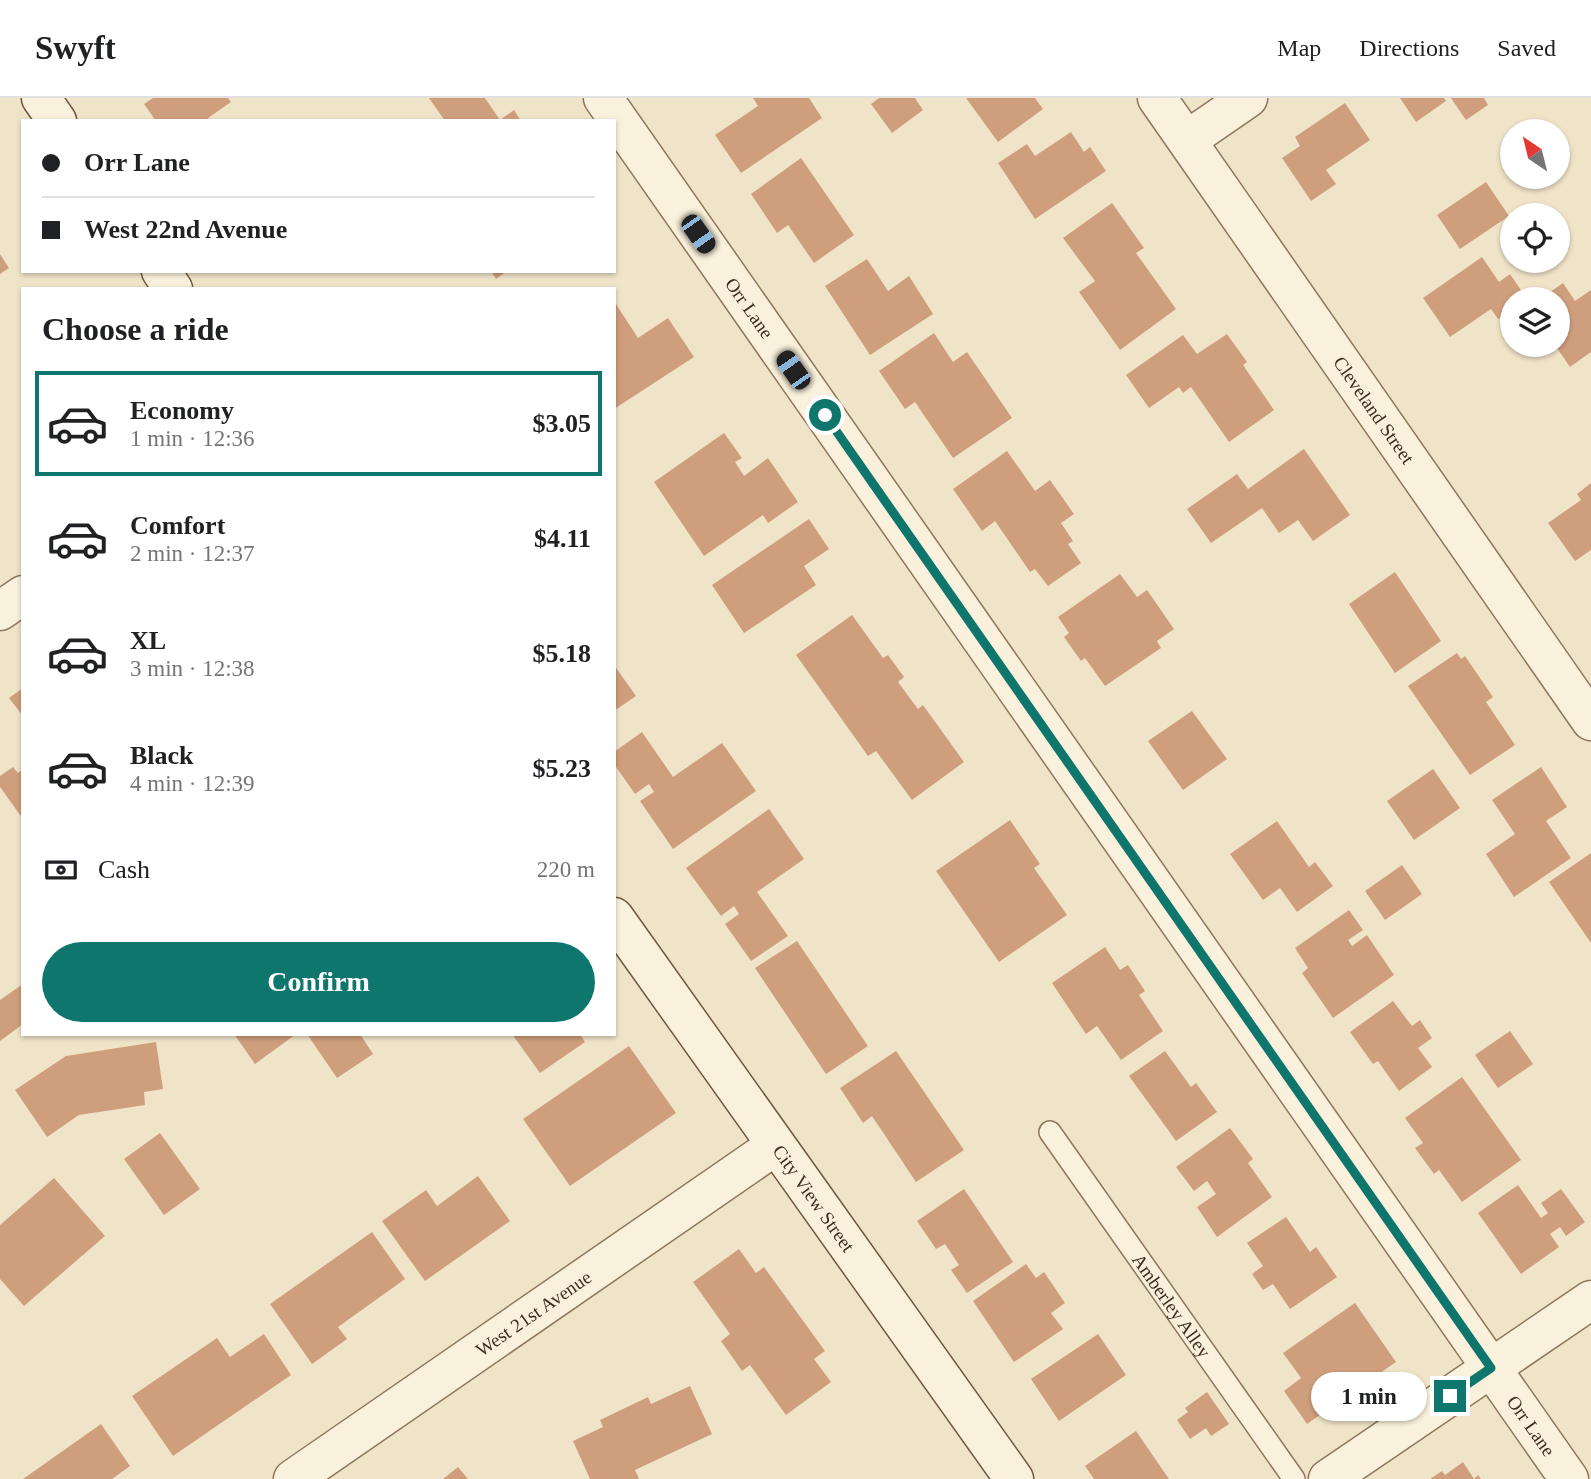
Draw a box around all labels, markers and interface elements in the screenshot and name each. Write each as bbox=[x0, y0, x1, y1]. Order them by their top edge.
text: Swyft bbox=[35, 30, 116, 66]
text: Map bbox=[1277, 35, 1321, 61]
text: Directions bbox=[1359, 35, 1459, 61]
text: Saved bbox=[1497, 35, 1556, 61]
north arrow bbox=[1500, 119, 1570, 189]
map controls bbox=[1500, 119, 1570, 357]
text: Orr Lane bbox=[84, 148, 190, 177]
button: locate bbox=[1500, 203, 1570, 273]
car bbox=[678, 211, 719, 257]
text: West 22nd Avenue bbox=[84, 215, 287, 244]
street label: Orr Lane bbox=[721, 274, 778, 342]
button: layers bbox=[1500, 287, 1570, 357]
text: Choose a ride bbox=[42, 311, 229, 347]
car bbox=[773, 347, 814, 393]
street label: Cleveland Street bbox=[1329, 352, 1419, 468]
icon: car bbox=[46, 392, 109, 455]
text: Economy bbox=[130, 396, 234, 425]
route start bbox=[809, 399, 841, 431]
text: $3.05 bbox=[533, 409, 591, 438]
text: 1 min · 12:36 bbox=[130, 426, 255, 451]
icon: car bbox=[46, 507, 109, 570]
text: Comfort bbox=[130, 511, 225, 540]
text: $4.11 bbox=[534, 524, 591, 553]
text: 2 min · 12:37 bbox=[130, 541, 255, 566]
icon: car bbox=[46, 622, 109, 685]
text: XL bbox=[130, 626, 166, 655]
text: $5.18 bbox=[533, 639, 591, 668]
text: 3 min · 12:38 bbox=[130, 656, 255, 681]
icon: car bbox=[46, 737, 109, 800]
text: Black bbox=[130, 741, 194, 770]
text: $5.23 bbox=[533, 754, 591, 783]
text: 4 min · 12:39 bbox=[130, 771, 255, 796]
icon: cash bbox=[42, 851, 80, 889]
text: Cash bbox=[98, 855, 150, 884]
text: 220 m bbox=[537, 857, 595, 882]
button: Confirm bbox=[42, 942, 595, 1022]
street label: City View Street bbox=[768, 1141, 859, 1256]
street label: Amberley Alley bbox=[1128, 1250, 1215, 1362]
street label: West 21st Avenue bbox=[472, 1266, 595, 1361]
callout: 1 min bbox=[1310, 1372, 1426, 1420]
route end bbox=[1434, 1380, 1466, 1412]
text: 1 min bbox=[1341, 1384, 1397, 1409]
street label: Orr Lane bbox=[1503, 1391, 1560, 1460]

